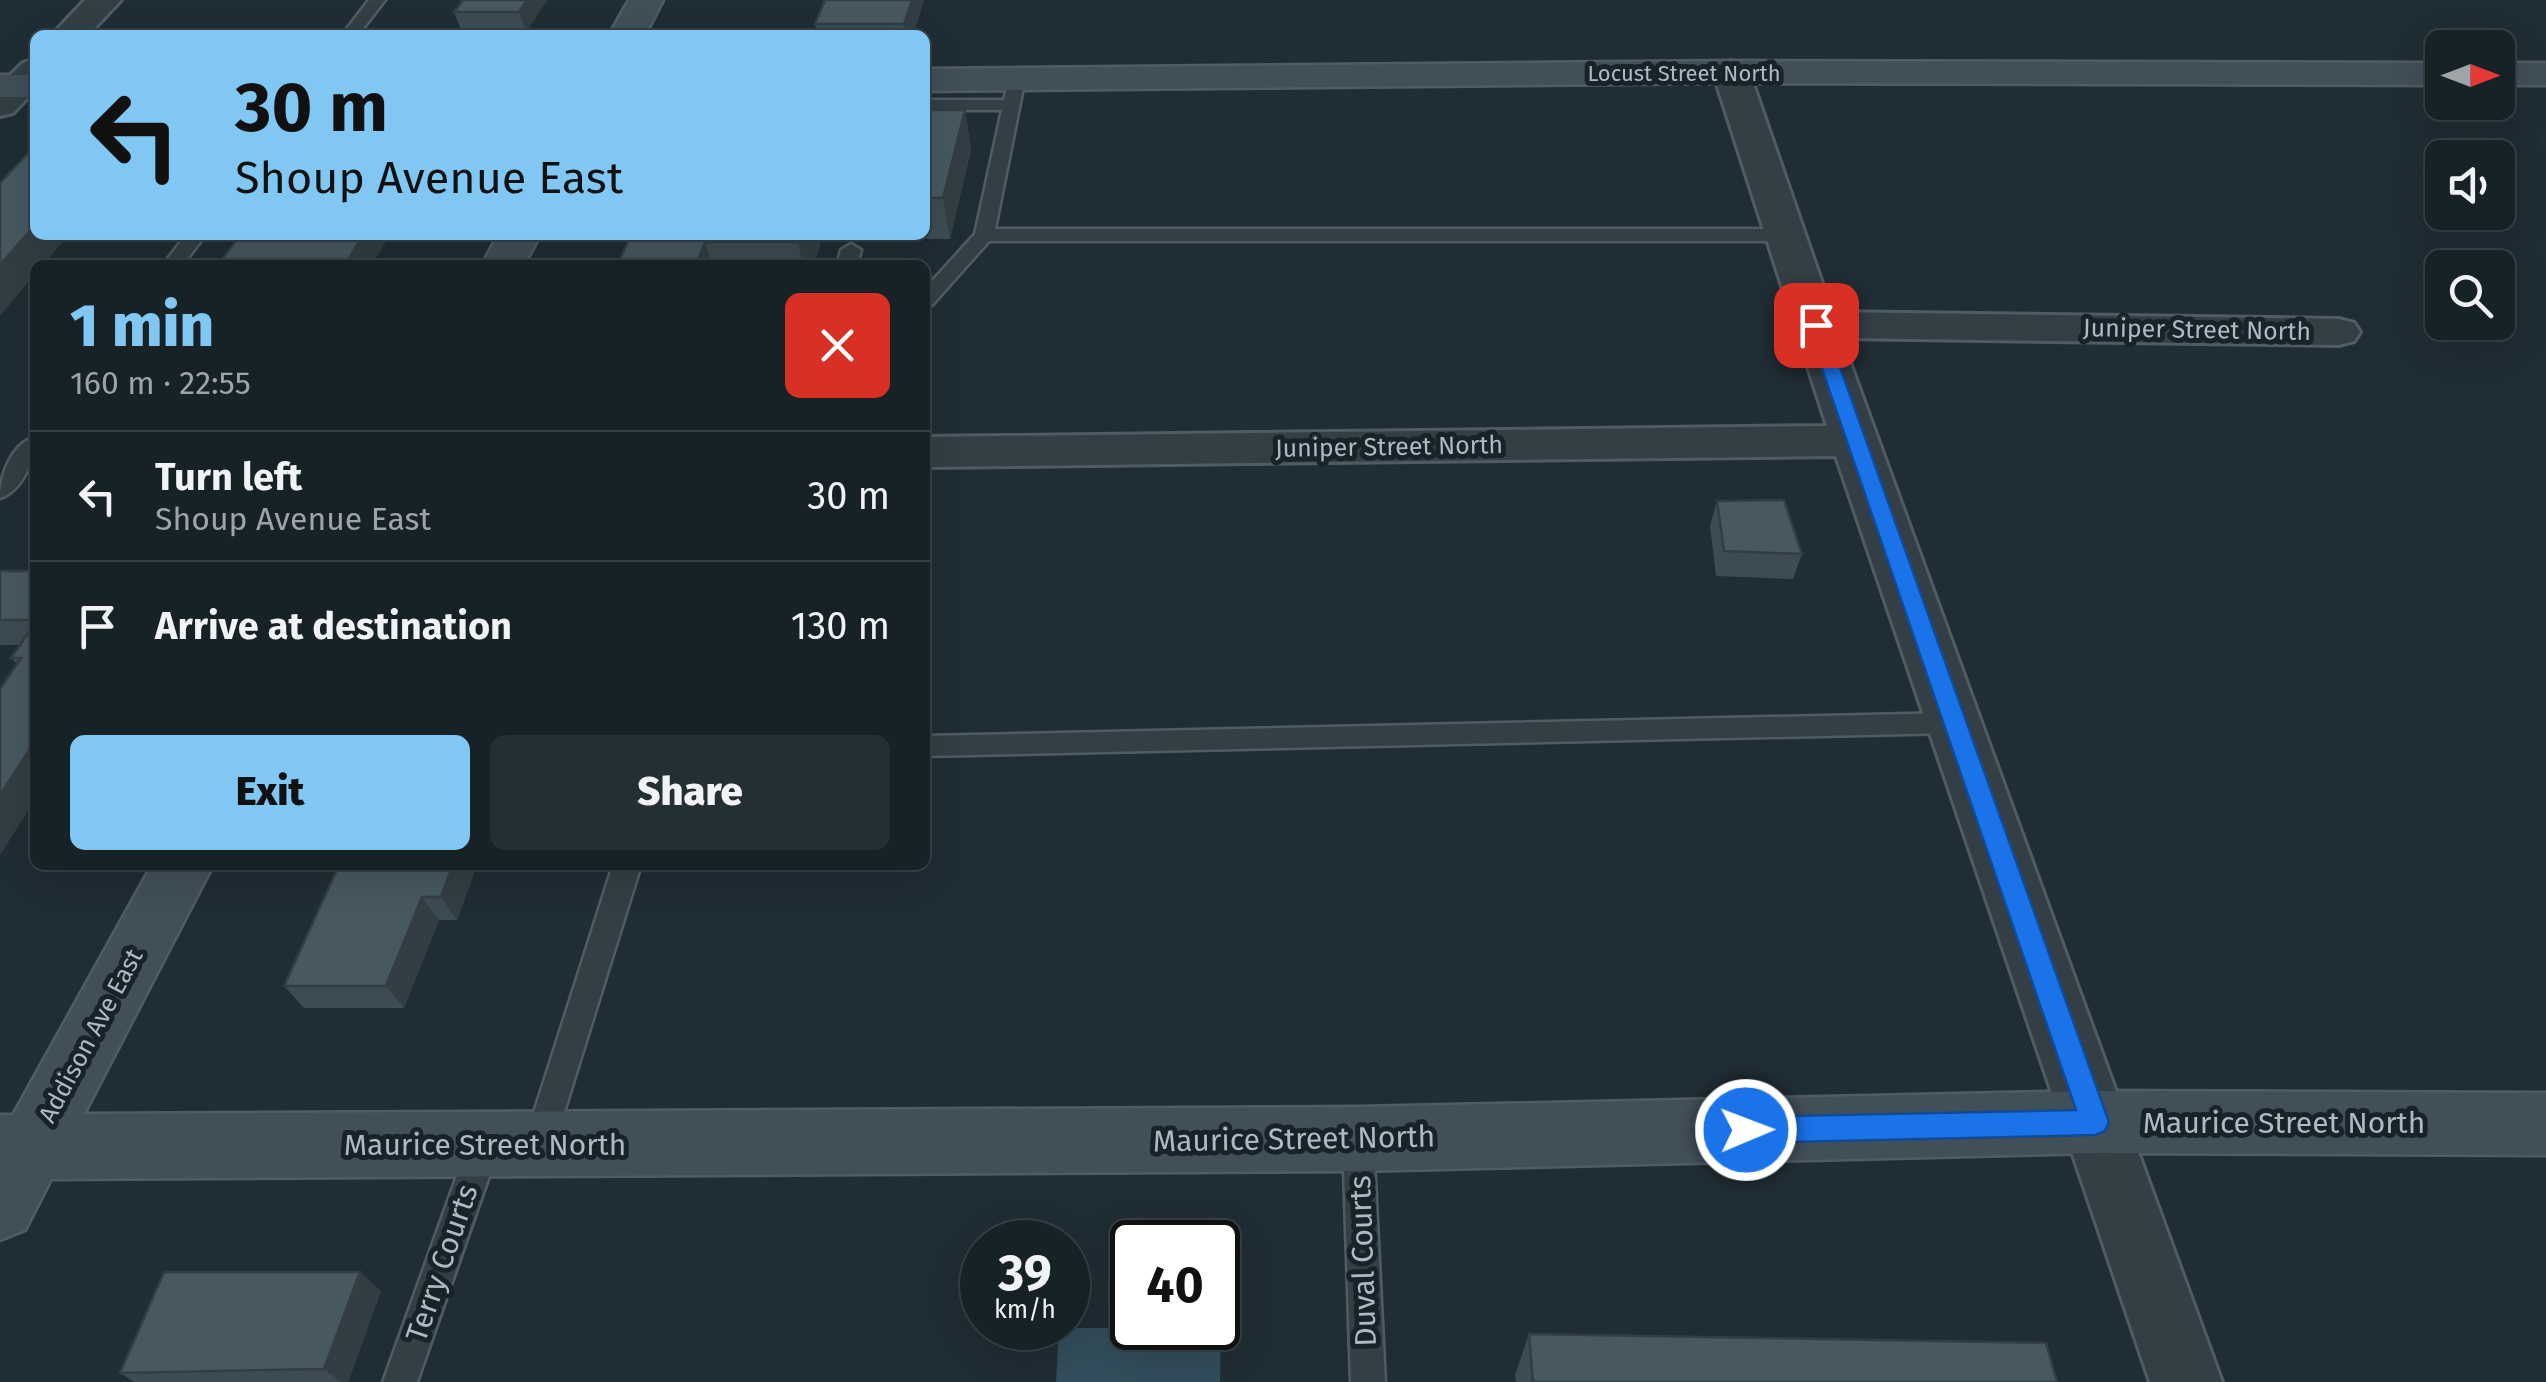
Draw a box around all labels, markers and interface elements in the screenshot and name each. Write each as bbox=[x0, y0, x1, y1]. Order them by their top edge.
north arrow bbox=[2425, 30, 2515, 120]
map controls bbox=[2425, 30, 2515, 340]
street label: Locust Street North bbox=[1587, 60, 1781, 87]
text: 30 m bbox=[235, 66, 388, 150]
icon: left bbox=[70, 70, 200, 200]
button: sound bbox=[2425, 140, 2515, 230]
text: Shoup Avenue East bbox=[235, 151, 623, 205]
button: search bbox=[2425, 250, 2515, 340]
pin bbox=[1774, 283, 1859, 368]
text: 1 min bbox=[70, 290, 214, 362]
button: close bbox=[785, 293, 890, 398]
icon: arrive bbox=[1789, 298, 1844, 353]
street label: Juniper Street North bbox=[2083, 313, 2311, 347]
text: 160 m · 22:55 bbox=[70, 364, 251, 402]
street label: Juniper Street North bbox=[1275, 430, 1503, 464]
text: Turn left bbox=[155, 454, 302, 500]
icon: left bbox=[70, 469, 125, 524]
text: 30 m bbox=[807, 473, 890, 519]
text: Shoup Avenue East bbox=[155, 500, 431, 538]
icon: arrive bbox=[70, 599, 125, 654]
text: Arrive at destination bbox=[155, 603, 512, 649]
text: 130 m bbox=[791, 603, 890, 649]
button: Exit bbox=[70, 735, 470, 850]
button: Share bbox=[490, 735, 890, 850]
street label: Addison Ave East bbox=[33, 943, 150, 1128]
position arrow bbox=[1694, 1078, 1798, 1182]
street label: Maurice Street North bbox=[2143, 1105, 2425, 1141]
street label: Maurice Street North bbox=[1152, 1119, 1436, 1159]
street label: Maurice Street North bbox=[344, 1127, 626, 1163]
street label: Duval Courts bbox=[1342, 1175, 1384, 1347]
street label: Terry Courts bbox=[398, 1180, 486, 1346]
speed limit sign: 40 bbox=[1110, 1220, 1240, 1350]
text: 39 bbox=[998, 1243, 1052, 1303]
text: km/h bbox=[994, 1295, 1056, 1325]

